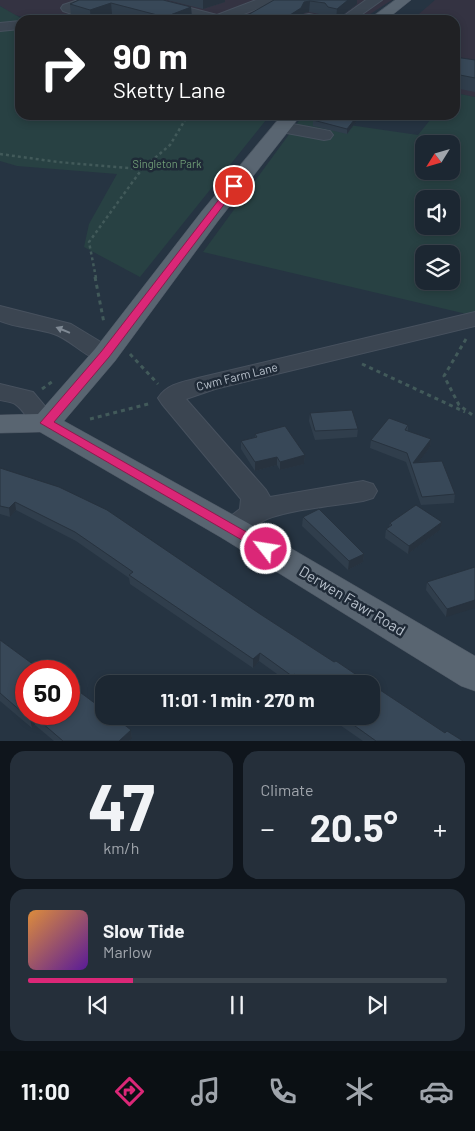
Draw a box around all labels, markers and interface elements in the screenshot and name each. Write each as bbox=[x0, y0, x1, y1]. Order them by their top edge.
text: 90 m bbox=[113, 34, 188, 76]
icon: right bbox=[30, 35, 95, 100]
text: Sketty Lane bbox=[113, 76, 226, 102]
north arrow bbox=[415, 135, 460, 180]
map controls bbox=[415, 135, 460, 290]
park label: Singleton Park bbox=[133, 157, 202, 170]
pin bbox=[213, 165, 255, 207]
icon: arrive bbox=[220, 172, 248, 200]
button: sound bbox=[415, 190, 460, 235]
button: layers bbox=[415, 245, 460, 290]
one-way arrow bbox=[55, 326, 70, 334]
street label: Cwm Farm Lane bbox=[195, 359, 279, 393]
position arrow bbox=[239, 522, 291, 574]
street label: Derwen Fawr Road bbox=[296, 561, 409, 639]
speed limit sign: 50 bbox=[15, 660, 80, 725]
text: 11:01 · 1 min · 270 m bbox=[160, 688, 315, 711]
text: 47 bbox=[88, 766, 155, 844]
text: Climate bbox=[261, 780, 313, 799]
text: 20.5° bbox=[310, 804, 398, 850]
text: − bbox=[261, 811, 275, 845]
text: + bbox=[433, 811, 447, 845]
text: km/h bbox=[103, 838, 139, 857]
text: Slow Tide bbox=[103, 919, 185, 942]
text: Marlow bbox=[103, 942, 152, 961]
icon: previous bbox=[84, 991, 112, 1019]
icon: pause bbox=[223, 991, 251, 1019]
icon: next bbox=[363, 991, 391, 1019]
icon: directions bbox=[112, 1074, 147, 1109]
icon: music bbox=[188, 1074, 223, 1109]
icon: phone bbox=[265, 1074, 300, 1109]
icon: climate bbox=[342, 1074, 377, 1109]
icon: car bbox=[419, 1074, 454, 1109]
text: 11:00 bbox=[21, 1078, 70, 1104]

